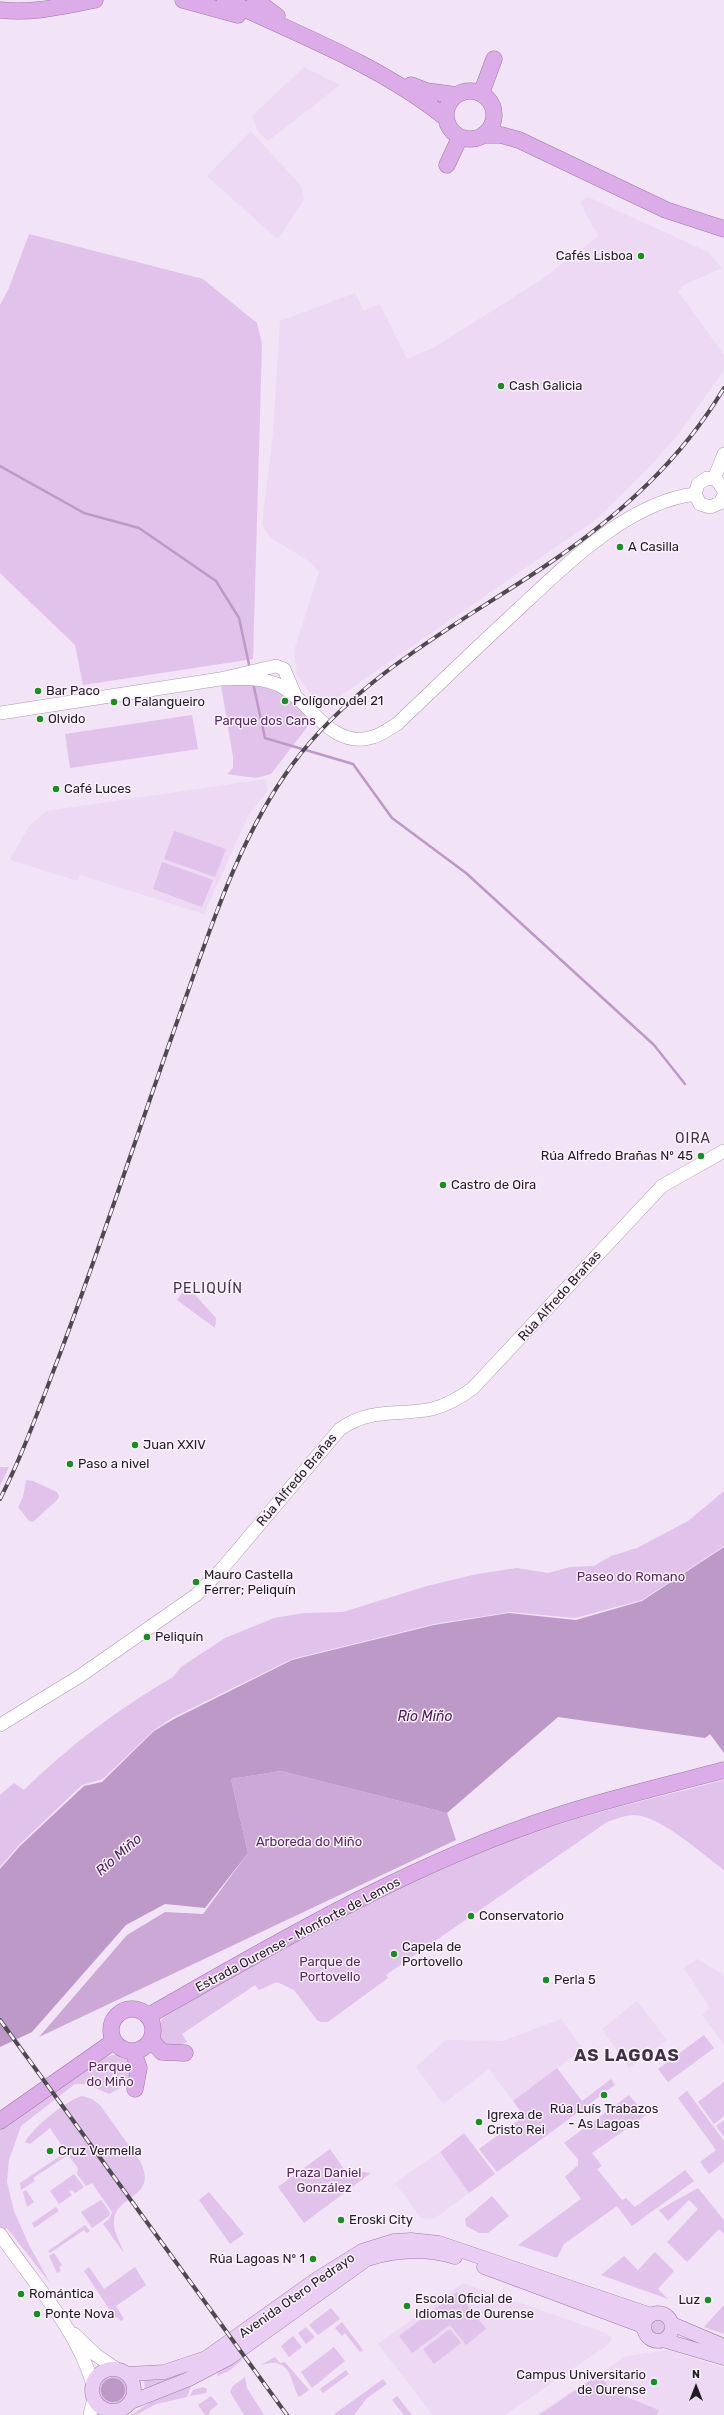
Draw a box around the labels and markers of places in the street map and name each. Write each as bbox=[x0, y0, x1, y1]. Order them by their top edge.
place label: Cafés Lisboa bbox=[556, 248, 633, 264]
marker: Cafés Lisboa bbox=[636, 251, 646, 261]
place label: Cash Galicia bbox=[509, 378, 582, 394]
marker: Cash Galicia bbox=[496, 381, 506, 391]
place label: A Casilla bbox=[628, 539, 679, 555]
marker: A Casilla bbox=[615, 542, 625, 552]
place label: Bar Paco bbox=[46, 683, 100, 699]
marker: Bar Paco bbox=[33, 686, 43, 696]
place label: Polígono del 21 bbox=[293, 693, 383, 709]
place label: O Falangueiro bbox=[122, 694, 205, 710]
marker: Polígono del 21 bbox=[280, 696, 290, 706]
marker: O Falangueiro bbox=[109, 697, 119, 707]
place label: Olvido bbox=[48, 711, 86, 727]
marker: Olvido bbox=[35, 714, 45, 724]
place label: Café Luces bbox=[64, 781, 131, 797]
marker: Café Luces bbox=[51, 784, 61, 794]
place label: Rúa Alfredo Brañas Nº 45 bbox=[541, 1148, 693, 1164]
marker: Rúa Alfredo Brañas Nº 45 bbox=[696, 1151, 706, 1161]
place label: Castro de Oira bbox=[451, 1177, 536, 1193]
marker: Castro de Oira bbox=[438, 1180, 448, 1190]
place label: Juan XXIV bbox=[143, 1437, 206, 1453]
marker: Juan XXIV bbox=[130, 1440, 140, 1450]
place label: Paso a nivel bbox=[78, 1456, 149, 1472]
marker: Paso a nivel bbox=[65, 1459, 75, 1469]
place label: Mauro Castella Ferrer; Peliquín bbox=[204, 1567, 296, 1598]
marker: Mauro Castella Ferrer; Peliquín bbox=[191, 1577, 201, 1587]
place label: Peliquín bbox=[155, 1629, 203, 1645]
marker: Peliquín bbox=[142, 1632, 152, 1642]
place label: Conservatorio bbox=[479, 1908, 564, 1924]
marker: Conservatorio bbox=[466, 1911, 476, 1921]
place label: Capela de Portovello bbox=[402, 1939, 463, 1970]
marker: Capela de Portovello bbox=[389, 1949, 399, 1959]
place label: Perla 5 bbox=[554, 1972, 596, 1988]
marker: Perla 5 bbox=[541, 1975, 551, 1985]
marker: Rúa Luís Trabazos - As Lagoas bbox=[599, 2090, 609, 2100]
place label: Rúa Luís Trabazos - As Lagoas bbox=[550, 2101, 658, 2132]
place label: Igrexa de Cristo Rei bbox=[487, 2107, 545, 2138]
marker: Igrexa de Cristo Rei bbox=[474, 2117, 484, 2127]
place label: Cruz Vermella bbox=[58, 2143, 142, 2159]
marker: Cruz Vermella bbox=[45, 2146, 55, 2156]
place label: Eroski City bbox=[349, 2212, 413, 2228]
marker: Eroski City bbox=[336, 2215, 346, 2225]
place label: Rúa Lagoas Nº 1 bbox=[209, 2251, 305, 2267]
marker: Rúa Lagoas Nº 1 bbox=[308, 2254, 318, 2264]
place label: Romántica bbox=[29, 2286, 94, 2302]
marker: Romántica bbox=[16, 2289, 26, 2299]
place label: Escola Oficial de Idiomas de Ourense bbox=[415, 2291, 534, 2322]
place label: Luz bbox=[678, 2292, 700, 2308]
marker: Luz bbox=[703, 2295, 713, 2305]
marker: Escola Oficial de Idiomas de Ourense bbox=[402, 2301, 412, 2311]
place label: Ponte Nova bbox=[45, 2306, 114, 2322]
marker: Ponte Nova bbox=[32, 2309, 42, 2319]
place label: Campus Universitario de Ourense bbox=[516, 2367, 646, 2398]
marker: Campus Universitario de Ourense bbox=[649, 2377, 659, 2387]

